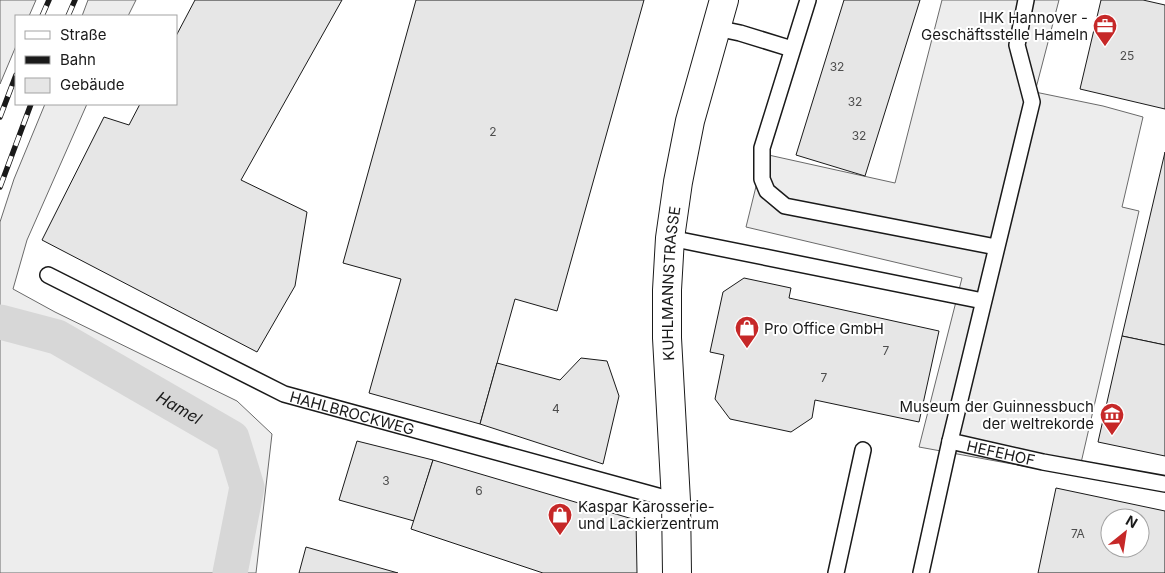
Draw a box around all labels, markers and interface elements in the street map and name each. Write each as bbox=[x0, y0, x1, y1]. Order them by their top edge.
place label: IHK Hannover - Geschäftsstelle Hameln bbox=[921, 8, 1088, 44]
office icon: IHK Hannover - Geschäftsstelle Hameln bbox=[1092, 13, 1118, 47]
legend bbox=[15, 15, 178, 105]
text: Straße bbox=[60, 25, 107, 44]
house number: 25 bbox=[1120, 48, 1134, 63]
text: Bahn bbox=[60, 50, 96, 69]
house number: 32 bbox=[830, 59, 844, 74]
text: Gebäude bbox=[60, 75, 125, 94]
house number: 32 bbox=[848, 94, 862, 109]
house number: 2 bbox=[489, 124, 497, 139]
house number: 32 bbox=[852, 128, 866, 143]
street label: KUHLMANNSTRASSE bbox=[658, 205, 684, 361]
shop icon: Pro Office GmbH bbox=[734, 315, 760, 349]
place label: Pro Office GmbH bbox=[764, 319, 884, 338]
house number: 7 bbox=[883, 343, 890, 358]
house number: 7 bbox=[821, 370, 828, 385]
water label: Hamel bbox=[153, 387, 205, 428]
street label: HAHLBROCKWEG bbox=[288, 387, 417, 439]
place label: Museum der Guinnessbuch der weltrekorde bbox=[899, 397, 1094, 433]
house number: 4 bbox=[552, 401, 560, 416]
museum icon: Museum der Guinnessbuch der weltrekorde bbox=[1099, 402, 1125, 436]
street label: HEFEHOF bbox=[965, 436, 1037, 469]
house number: 3 bbox=[382, 473, 390, 488]
house number: 6 bbox=[475, 483, 483, 498]
place label: Kaspar Karosserie- und Lackierzentrum bbox=[578, 497, 719, 533]
shop icon: Kaspar Karosserie- und Lackierzentrum bbox=[547, 502, 573, 536]
north arrow bbox=[1100, 508, 1150, 558]
text: N bbox=[1123, 511, 1141, 531]
house number: 7A bbox=[1071, 526, 1085, 541]

